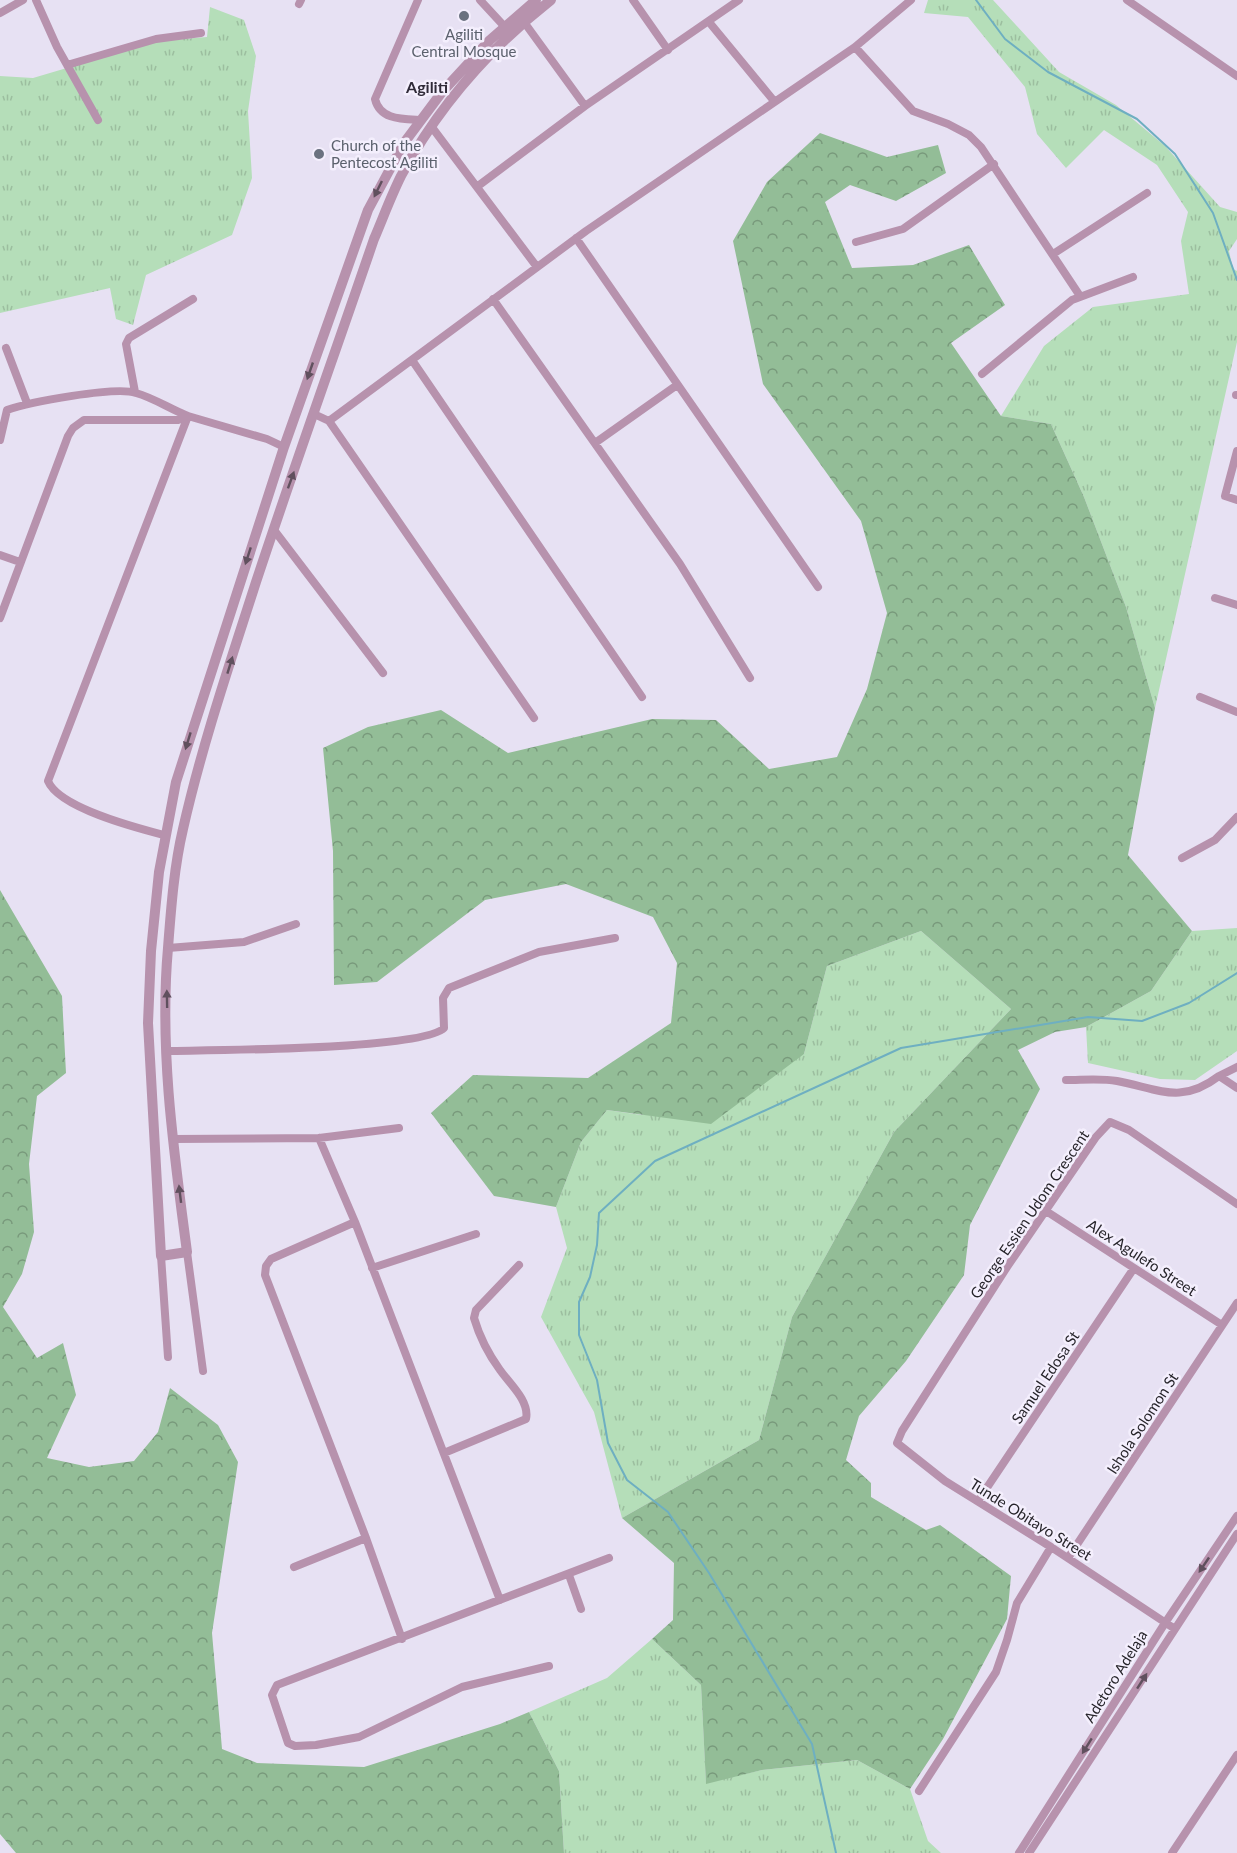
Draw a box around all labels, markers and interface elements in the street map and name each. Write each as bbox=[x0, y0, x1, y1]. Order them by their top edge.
marker: Agiliti Central Mosque bbox=[457, 9, 471, 23]
place label: Agiliti Central Mosque bbox=[412, 25, 517, 60]
district label: Agiliti bbox=[405, 77, 448, 96]
place label: Church of the Pentecost Agiliti bbox=[331, 136, 438, 171]
marker: Church of the Pentecost Agiliti bbox=[312, 147, 326, 161]
one-way arrow bbox=[374, 180, 383, 197]
one-way arrow bbox=[304, 362, 314, 380]
one-way arrow bbox=[286, 471, 296, 489]
one-way arrow bbox=[243, 547, 252, 565]
one-way arrow bbox=[226, 656, 235, 674]
one-way arrow bbox=[183, 733, 192, 751]
one-way arrow bbox=[162, 990, 172, 1009]
street label: George Essien Udom Crescent bbox=[966, 1126, 1093, 1302]
one-way arrow bbox=[175, 1184, 184, 1203]
street label: Alex Agulefo Street bbox=[1084, 1215, 1201, 1299]
street label: Samuel Edosa St bbox=[1007, 1327, 1083, 1427]
street label: Ishola Solomon St bbox=[1103, 1368, 1182, 1477]
street label: Tunde Obitayo Street bbox=[967, 1474, 1096, 1564]
one-way arrow bbox=[1199, 1557, 1210, 1573]
street label: Adetoro Adelaja bbox=[1079, 1627, 1151, 1725]
one-way arrow bbox=[1136, 1673, 1147, 1689]
one-way arrow bbox=[1081, 1738, 1092, 1754]

